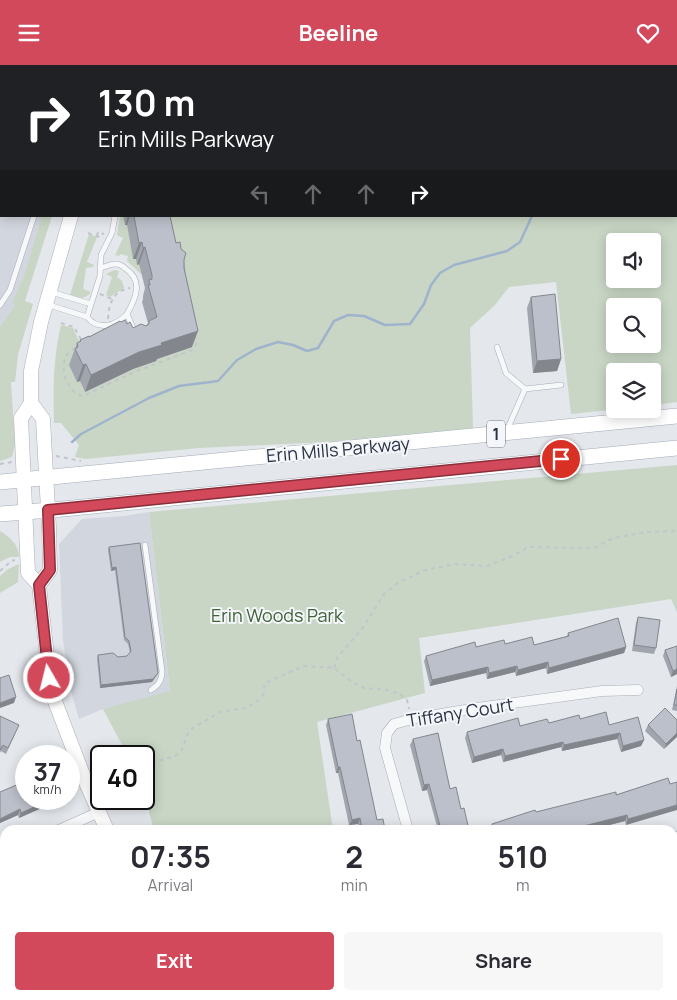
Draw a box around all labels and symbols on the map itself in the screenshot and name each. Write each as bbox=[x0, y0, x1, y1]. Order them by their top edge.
road number: 1 bbox=[487, 421, 505, 447]
street label: Erin Mills Parkway bbox=[265, 431, 411, 467]
pin bbox=[540, 438, 582, 480]
park label: Erin Woods Park bbox=[211, 603, 344, 627]
position arrow bbox=[22, 651, 74, 703]
street label: Tiffany Court bbox=[405, 692, 515, 732]
speed limit sign: 40 bbox=[90, 745, 155, 810]

